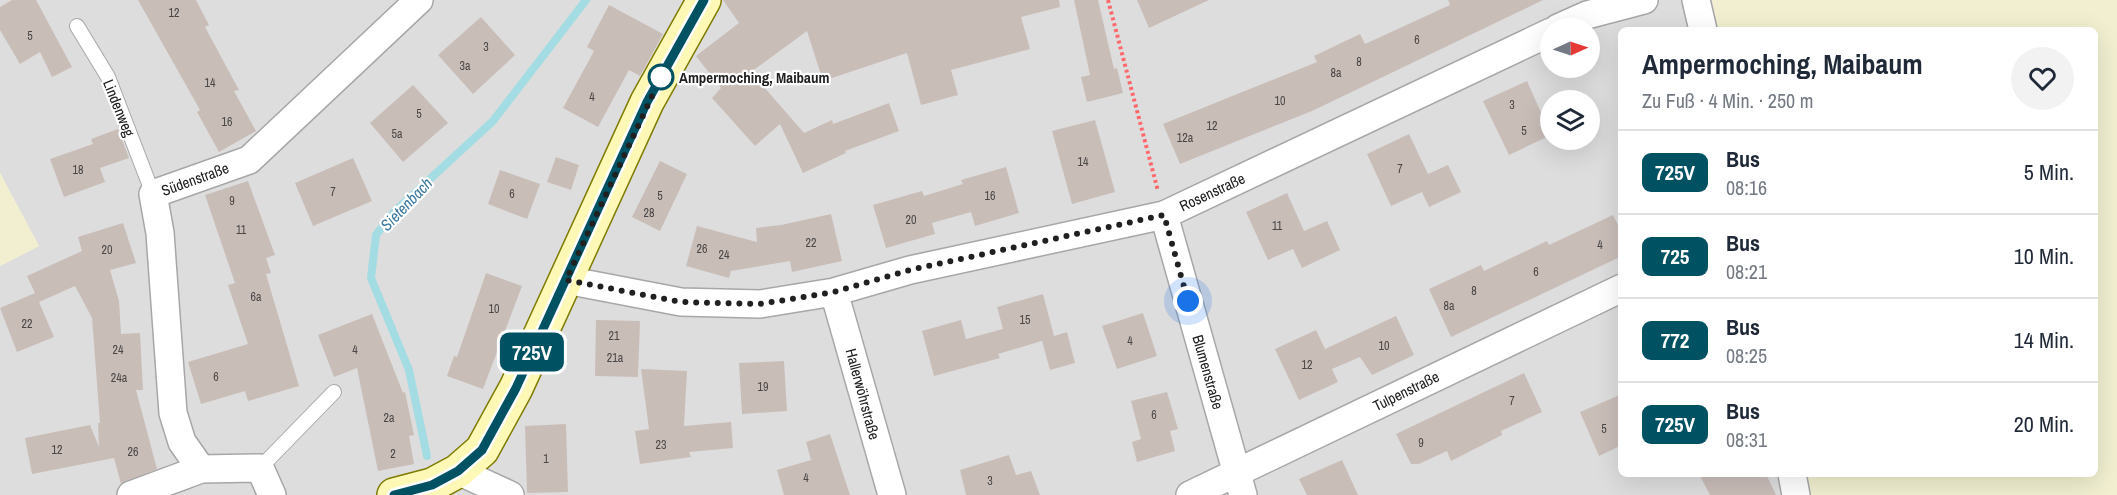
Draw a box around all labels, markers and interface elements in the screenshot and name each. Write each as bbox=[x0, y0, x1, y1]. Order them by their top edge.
house number: 12 bbox=[169, 5, 179, 21]
north arrow bbox=[1540, 18, 1600, 78]
map controls bbox=[1540, 18, 1600, 150]
house number: 5 bbox=[27, 28, 33, 44]
house number: 6 bbox=[1414, 32, 1420, 48]
house number: 3 bbox=[483, 39, 489, 55]
text: Ampermoching, Maibaum bbox=[1642, 45, 1923, 83]
button: heart bbox=[2011, 47, 2074, 110]
house number: 8 bbox=[1356, 54, 1362, 70]
house number: 3a bbox=[460, 58, 471, 74]
marker: Ampermoching, Maibaum bbox=[648, 64, 674, 90]
house number: 8a bbox=[1331, 65, 1342, 81]
place label: Ampermoching, Maibaum bbox=[679, 67, 829, 88]
house number: 14 bbox=[205, 75, 216, 91]
street label: Lindenweg bbox=[98, 76, 140, 140]
text: Zu Fuß · 4 Min. · 250 m bbox=[1642, 87, 1813, 114]
house number: 4 bbox=[589, 89, 595, 105]
button: layers bbox=[1540, 90, 1600, 150]
house number: 10 bbox=[1275, 93, 1285, 109]
house number: 3 bbox=[1509, 97, 1515, 113]
house number: 5 bbox=[416, 106, 422, 122]
house number: 16 bbox=[222, 114, 232, 130]
house number: 12 bbox=[1207, 118, 1217, 134]
house number: 5 bbox=[1521, 123, 1527, 139]
house number: 5a bbox=[392, 126, 403, 142]
house number: 12a bbox=[1177, 130, 1194, 146]
text: Bus bbox=[1726, 144, 1760, 174]
house number: 14 bbox=[1078, 154, 1089, 170]
street label: Südenstraße bbox=[158, 157, 232, 201]
text: 5 Min. bbox=[2024, 157, 2074, 187]
text: 725V bbox=[1655, 158, 1695, 187]
house number: 7 bbox=[1397, 161, 1403, 177]
house number: 18 bbox=[73, 162, 83, 178]
street label: Rosenstraße bbox=[1176, 168, 1248, 216]
water label: Sietenbach bbox=[375, 172, 437, 236]
text: 08:16 bbox=[1726, 174, 1767, 201]
house number: 7 bbox=[330, 184, 336, 200]
house number: 6 bbox=[509, 186, 515, 202]
house number: 5 bbox=[657, 188, 663, 204]
house number: 16 bbox=[985, 188, 995, 204]
house number: 9 bbox=[229, 193, 235, 209]
house number: 28 bbox=[644, 205, 654, 221]
house number: 20 bbox=[906, 212, 916, 228]
house number: 11 bbox=[1272, 218, 1283, 234]
house number: 11 bbox=[236, 222, 247, 238]
text: Bus bbox=[1726, 228, 1760, 258]
house number: 22 bbox=[806, 235, 816, 251]
house number: 4 bbox=[1597, 237, 1603, 253]
house number: 26 bbox=[697, 241, 707, 257]
text: 10 Min. bbox=[2014, 241, 2074, 271]
house number: 20 bbox=[102, 242, 112, 258]
text: 725 bbox=[1661, 242, 1689, 271]
house number: 24 bbox=[719, 247, 730, 263]
text: 08:21 bbox=[1726, 258, 1767, 285]
house number: 6 bbox=[1533, 264, 1539, 280]
house number: 8 bbox=[1471, 283, 1477, 299]
your location bbox=[1173, 286, 1203, 316]
house number: 6a bbox=[251, 289, 262, 305]
house number: 8a bbox=[1444, 298, 1455, 314]
house number: 10 bbox=[489, 301, 499, 317]
house number: 15 bbox=[1020, 312, 1031, 328]
text: Bus bbox=[1726, 312, 1760, 342]
house number: 22 bbox=[22, 316, 32, 332]
text: 14 Min. bbox=[2014, 325, 2074, 355]
text: 772 bbox=[1661, 326, 1689, 355]
house number: 21 bbox=[609, 328, 620, 344]
line badge: 725V bbox=[490, 332, 574, 372]
street label: Blumenstraße bbox=[1187, 332, 1229, 412]
house number: 4 bbox=[1127, 333, 1133, 349]
text: 725V bbox=[512, 338, 552, 367]
house number: 10 bbox=[1379, 338, 1389, 354]
house number: 24 bbox=[113, 342, 124, 358]
house number: 4 bbox=[352, 342, 358, 358]
text: 08:25 bbox=[1726, 342, 1767, 369]
street label: Hallerwöhrstraße bbox=[841, 346, 885, 442]
house number: 21a bbox=[607, 350, 624, 366]
house number: 12 bbox=[1302, 357, 1312, 373]
street label: Tulpenstraße bbox=[1369, 366, 1443, 416]
house number: 6 bbox=[213, 369, 219, 385]
house number: 24a bbox=[111, 370, 128, 386]
house number: 19 bbox=[758, 379, 768, 395]
house number: 7 bbox=[1509, 393, 1515, 409]
text: Bus bbox=[1726, 396, 1760, 426]
house number: 6 bbox=[1151, 407, 1157, 423]
text: 20 Min. bbox=[2014, 409, 2074, 439]
house number: 2a bbox=[384, 410, 395, 426]
text: 725V bbox=[1655, 410, 1695, 439]
house number: 5 bbox=[1601, 421, 1607, 437]
text: 08:31 bbox=[1726, 426, 1767, 453]
house number: 9 bbox=[1418, 435, 1424, 451]
house number: 23 bbox=[656, 437, 666, 453]
house number: 12 bbox=[52, 442, 62, 458]
house number: 26 bbox=[128, 444, 138, 460]
house number: 2 bbox=[390, 446, 396, 462]
house number: 1 bbox=[543, 451, 549, 467]
house number: 4 bbox=[803, 470, 809, 486]
house number: 3 bbox=[987, 473, 993, 489]

